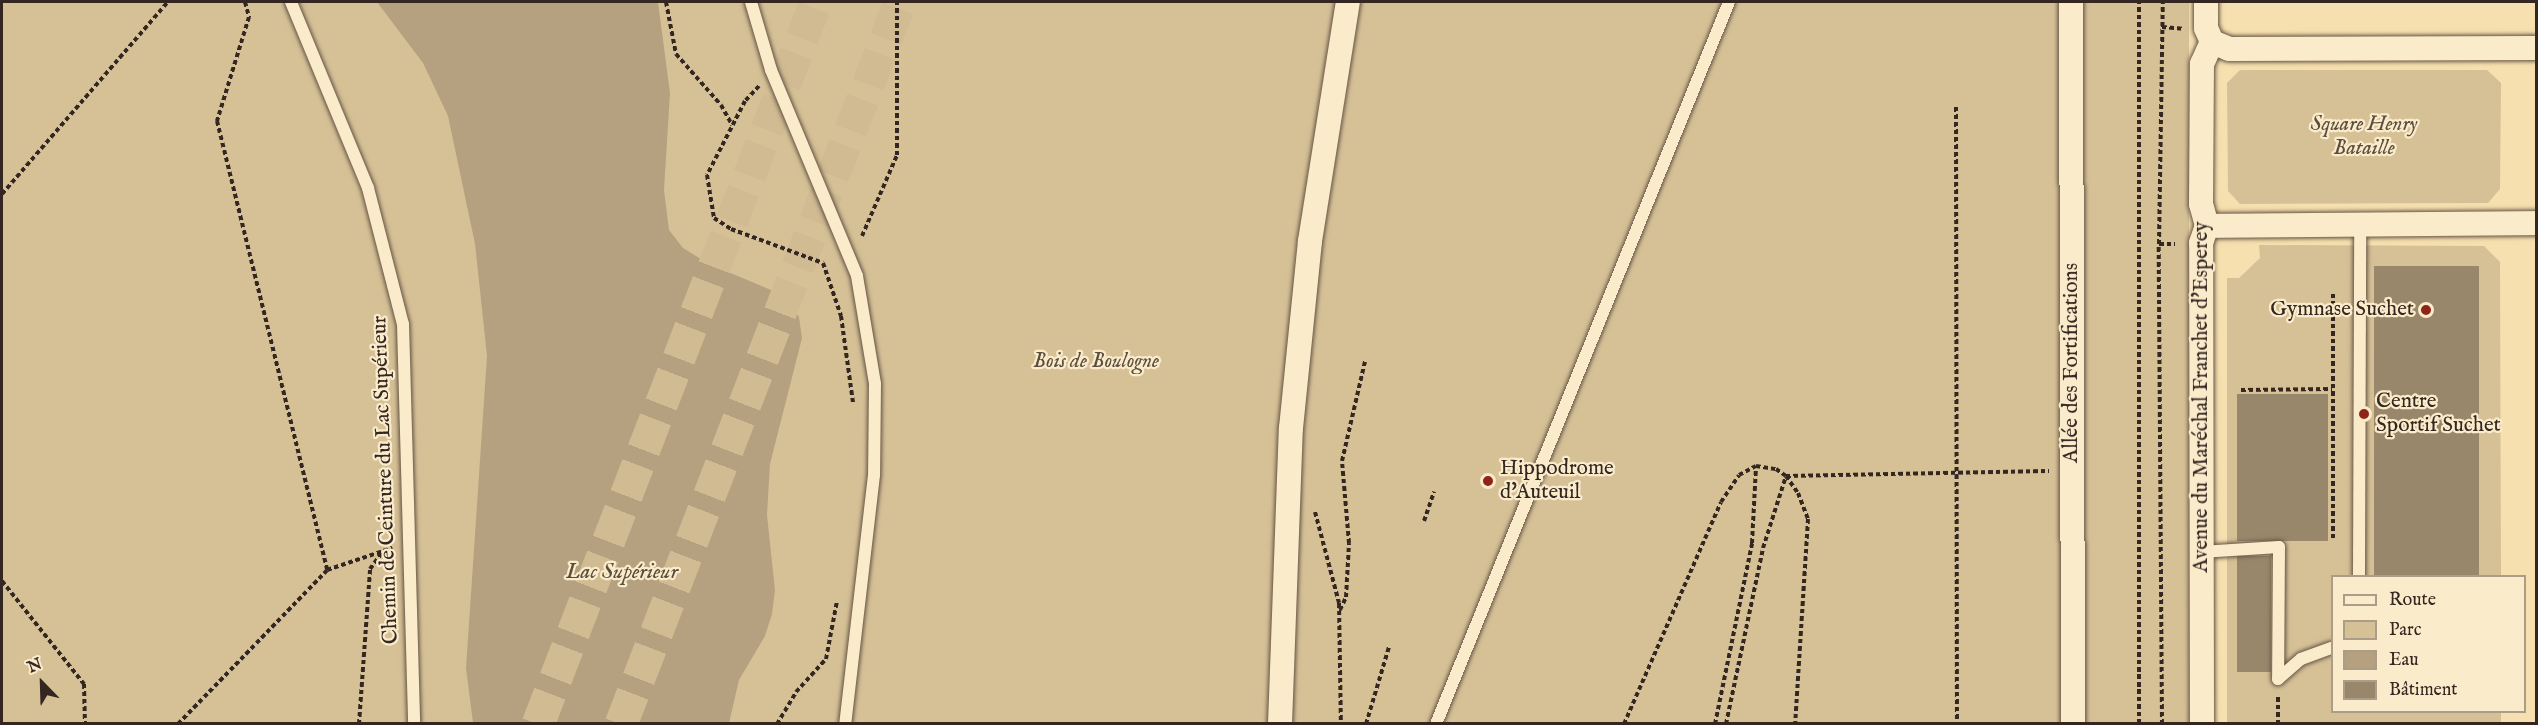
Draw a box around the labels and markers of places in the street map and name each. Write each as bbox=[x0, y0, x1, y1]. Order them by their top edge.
place label: Gymnase Suchet bbox=[2270, 297, 2414, 323]
marker: Gymnase Suchet bbox=[2419, 303, 2433, 317]
place label: Centre Sportif Suchet bbox=[2376, 389, 2501, 439]
marker: Centre Sportif Suchet bbox=[2357, 407, 2371, 421]
place label: Hippodrome d'Auteuil bbox=[1500, 456, 1614, 506]
marker: Hippodrome d'Auteuil bbox=[1481, 474, 1495, 488]

